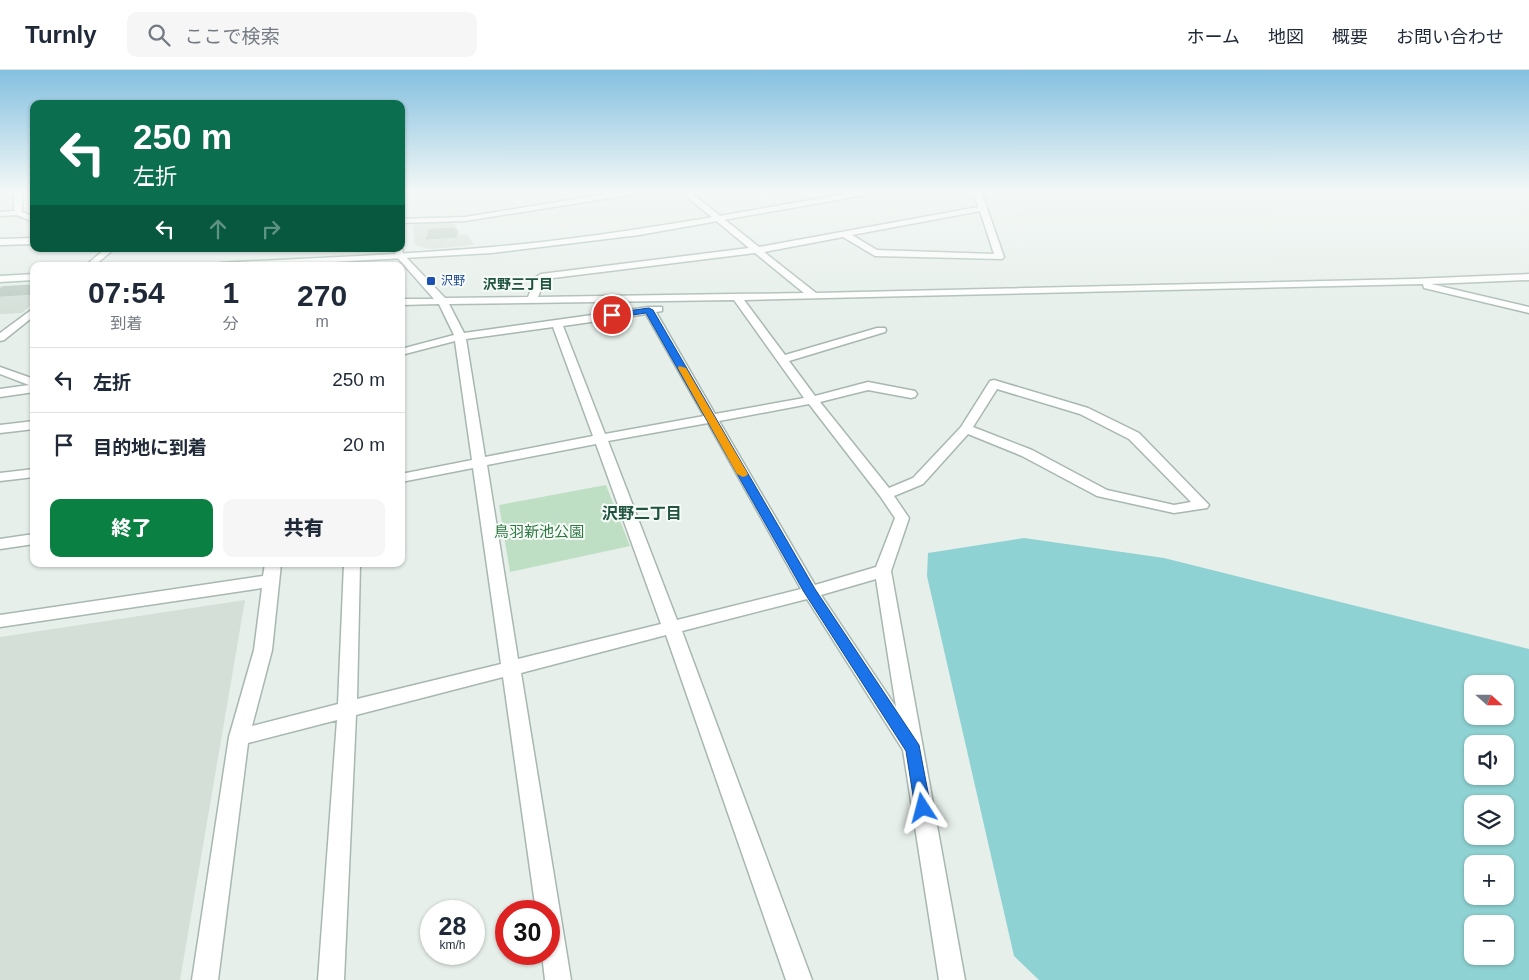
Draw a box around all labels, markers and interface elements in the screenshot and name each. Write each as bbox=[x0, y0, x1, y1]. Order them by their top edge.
search box bbox=[127, 12, 477, 57]
text: Turnly bbox=[25, 21, 97, 48]
icon: search bbox=[145, 21, 173, 49]
text: ここで検索 bbox=[185, 26, 280, 47]
text: ホーム bbox=[1187, 27, 1240, 47]
text: 地図 bbox=[1268, 27, 1304, 47]
text: 概要 bbox=[1332, 27, 1368, 47]
text: お問い合わせ bbox=[1396, 27, 1504, 47]
text: 250 m bbox=[133, 117, 232, 156]
icon: left bbox=[50, 120, 115, 185]
text: 左折 bbox=[133, 164, 177, 189]
icon: left bbox=[151, 215, 179, 243]
icon: ahead bbox=[204, 215, 232, 243]
icon: right bbox=[257, 215, 285, 243]
place label: 沢野 bbox=[441, 274, 465, 288]
marker: 沢野 bbox=[425, 275, 437, 287]
text: 07:54 bbox=[88, 276, 165, 309]
text: 1 bbox=[222, 276, 239, 309]
district label: 沢野三丁目 bbox=[483, 276, 553, 292]
text: 270 bbox=[297, 279, 347, 312]
pin bbox=[591, 294, 633, 336]
icon: arrive bbox=[598, 301, 626, 329]
text: m bbox=[315, 313, 329, 330]
text: 到着 bbox=[110, 315, 142, 332]
text: 分 bbox=[223, 315, 239, 332]
icon: left bbox=[50, 366, 78, 394]
text: 250 m bbox=[332, 369, 385, 390]
text: 左折 bbox=[93, 372, 131, 393]
icon: arrive bbox=[50, 431, 78, 459]
text: 20 m bbox=[343, 434, 385, 455]
text: 目的地に到着 bbox=[93, 437, 207, 458]
button: 終了 bbox=[50, 499, 213, 557]
button: 共有 bbox=[223, 499, 385, 557]
district label: 沢野二丁目 bbox=[602, 505, 682, 522]
park label: 鳥羽新池公園 bbox=[494, 523, 584, 540]
north arrow bbox=[1464, 675, 1514, 725]
map controls bbox=[1464, 675, 1514, 965]
button: sound bbox=[1464, 735, 1514, 785]
position arrow bbox=[896, 781, 948, 833]
button: layers bbox=[1464, 795, 1514, 845]
button: + bbox=[1464, 855, 1514, 905]
speed limit sign: 30 bbox=[495, 900, 560, 965]
text: 28 bbox=[439, 912, 466, 940]
button: − bbox=[1464, 915, 1514, 965]
text: km/h bbox=[439, 938, 466, 952]

